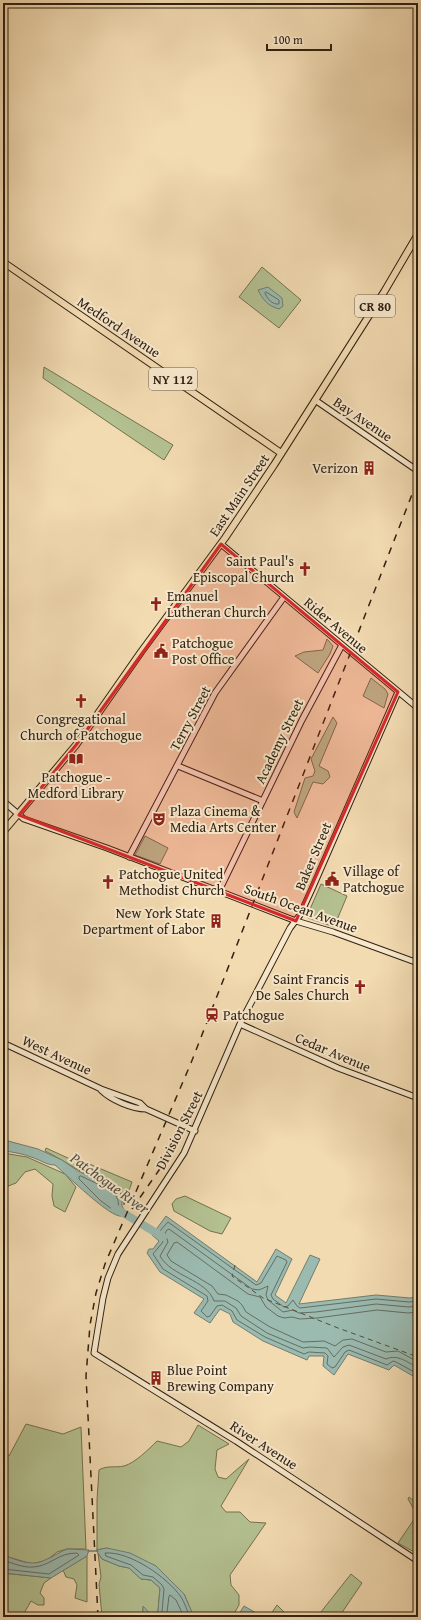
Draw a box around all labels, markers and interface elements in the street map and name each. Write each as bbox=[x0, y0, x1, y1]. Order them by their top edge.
scale bar bbox=[267, 26, 331, 52]
text: 100 m bbox=[273, 31, 303, 48]
street label: Medford Avenue bbox=[73, 292, 165, 362]
road number: CR 80 bbox=[355, 295, 395, 317]
road number: NY 112 bbox=[149, 368, 197, 390]
street label: Bay Avenue bbox=[329, 392, 397, 446]
street label: East Main Street bbox=[204, 450, 274, 540]
place label: Verizon bbox=[312, 458, 358, 478]
building icon: Verizon bbox=[361, 460, 377, 476]
place label: Saint Paul's Episcopal Church bbox=[193, 551, 294, 587]
church icon: Saint Paul's Episcopal Church bbox=[297, 561, 313, 577]
place label: Emanuel Lutheran Church bbox=[167, 586, 267, 622]
street label: Rider Avenue bbox=[300, 592, 373, 658]
church icon: Emanuel Lutheran Church bbox=[148, 596, 164, 612]
place label: Patchogue Post Office bbox=[172, 633, 235, 669]
public building icon: Patchogue Post Office bbox=[153, 643, 169, 659]
street label: Terry Street bbox=[165, 682, 215, 754]
church icon: Congregational Church of Patchogue bbox=[73, 693, 89, 709]
street label: Academy Street bbox=[250, 695, 308, 787]
place label: Congregational Church of Patchogue bbox=[20, 709, 142, 745]
library icon: Patchogue - Medford Library bbox=[68, 751, 84, 767]
place label: Patchogue - Medford Library bbox=[28, 767, 124, 803]
place label: Plaza Cinema & Media Arts Center bbox=[170, 801, 277, 837]
theatre icon: Plaza Cinema & Media Arts Center bbox=[151, 811, 167, 827]
street label: Baker Street bbox=[290, 819, 336, 893]
place label: Village of Patchogue bbox=[343, 861, 405, 897]
place label: Patchogue United Methodist Church bbox=[119, 864, 225, 900]
public building icon: Village of Patchogue bbox=[324, 871, 340, 887]
church icon: Patchogue United Methodist Church bbox=[100, 874, 116, 890]
street label: South Ocean Avenue bbox=[242, 878, 361, 938]
place label: New York State Department of Labor bbox=[83, 903, 205, 939]
building icon: New York State Department of Labor bbox=[208, 913, 224, 929]
place label: Saint Francis De Sales Church bbox=[256, 969, 349, 1005]
church icon: Saint Francis De Sales Church bbox=[352, 979, 368, 995]
place label: Patchogue bbox=[223, 1005, 285, 1025]
station icon: Patchogue bbox=[204, 1007, 220, 1023]
street label: Cedar Avenue bbox=[292, 1027, 374, 1077]
street label: West Avenue bbox=[19, 1030, 95, 1080]
street label: Division Street bbox=[150, 1087, 208, 1173]
water label: Patchogue River bbox=[66, 1147, 154, 1219]
place label: Blue Point Brewing Company bbox=[167, 1360, 274, 1396]
building icon: Blue Point Brewing Company bbox=[148, 1370, 164, 1386]
street label: River Avenue bbox=[226, 1416, 302, 1475]

